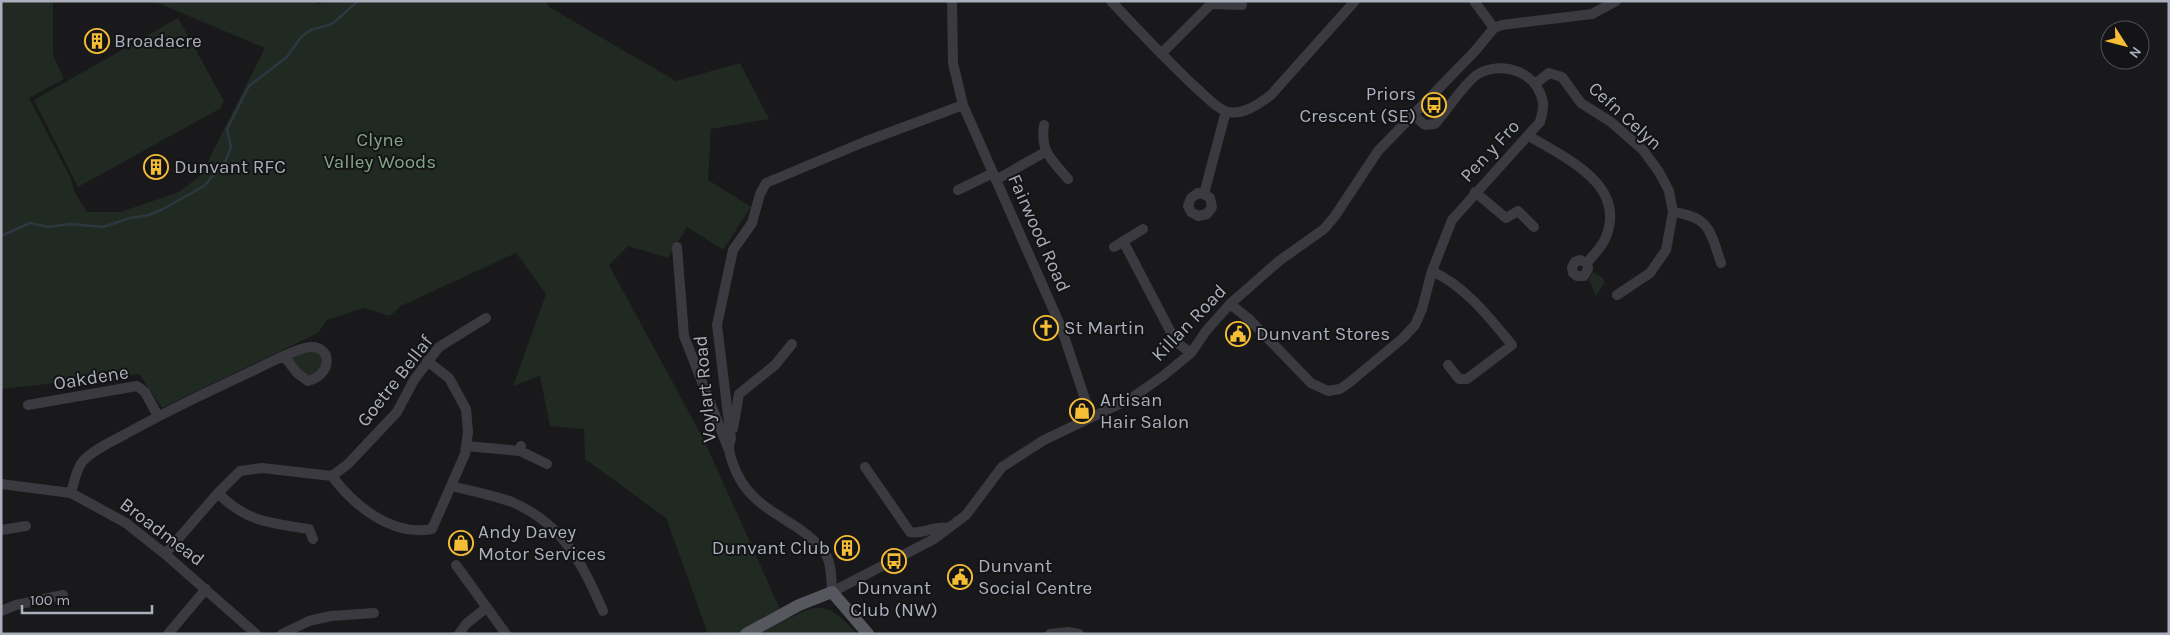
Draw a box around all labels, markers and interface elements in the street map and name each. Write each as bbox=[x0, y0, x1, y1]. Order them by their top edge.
north arrow bbox=[2100, 20, 2150, 70]
building icon: Broadacre bbox=[84, 28, 110, 54]
place label: Broadacre bbox=[114, 30, 202, 52]
text: N bbox=[2125, 43, 2145, 61]
street label: Cefn Celyn bbox=[1584, 77, 1666, 155]
place label: Priors Crescent (SE) bbox=[1299, 83, 1416, 127]
bus stop icon: Priors Crescent (SE) bbox=[1421, 92, 1447, 118]
street label: Pen y Fro bbox=[1456, 115, 1524, 187]
park label: Clyne Valley Woods bbox=[324, 129, 436, 173]
building icon: Dunvant RFC bbox=[143, 154, 169, 180]
place label: Dunvant RFC bbox=[174, 156, 286, 178]
street label: Fairwood Road bbox=[1003, 171, 1075, 295]
street label: Killan Road bbox=[1147, 280, 1231, 366]
church icon: St Martin bbox=[1033, 315, 1059, 341]
place label: St Martin bbox=[1064, 317, 1145, 339]
public building icon: Dunvant Stores bbox=[1225, 321, 1251, 347]
place label: Dunvant Stores bbox=[1256, 323, 1390, 345]
street label: Goetre Bellaf bbox=[353, 331, 438, 431]
street label: Voylart Road bbox=[689, 335, 721, 443]
street label: Oakdene bbox=[52, 361, 130, 395]
place label: Artisan Hair Salon bbox=[1100, 389, 1189, 433]
shop icon: Artisan Hair Salon bbox=[1069, 398, 1095, 424]
street label: Broadmead bbox=[115, 493, 209, 571]
place label: Andy Davey Motor Services bbox=[478, 521, 606, 565]
shop icon: Andy Davey Motor Services bbox=[448, 530, 474, 556]
building icon: Dunvant Club bbox=[834, 535, 860, 561]
place label: Dunvant Club bbox=[712, 537, 830, 559]
bus stop icon: Dunvant Club (NW) bbox=[881, 548, 907, 574]
place label: Dunvant Social Centre bbox=[978, 555, 1092, 599]
public building icon: Dunvant Social Centre bbox=[947, 564, 973, 590]
place label: Dunvant Club (NW) bbox=[850, 577, 938, 621]
scale bar bbox=[22, 582, 152, 614]
text: 100 m bbox=[30, 591, 70, 609]

